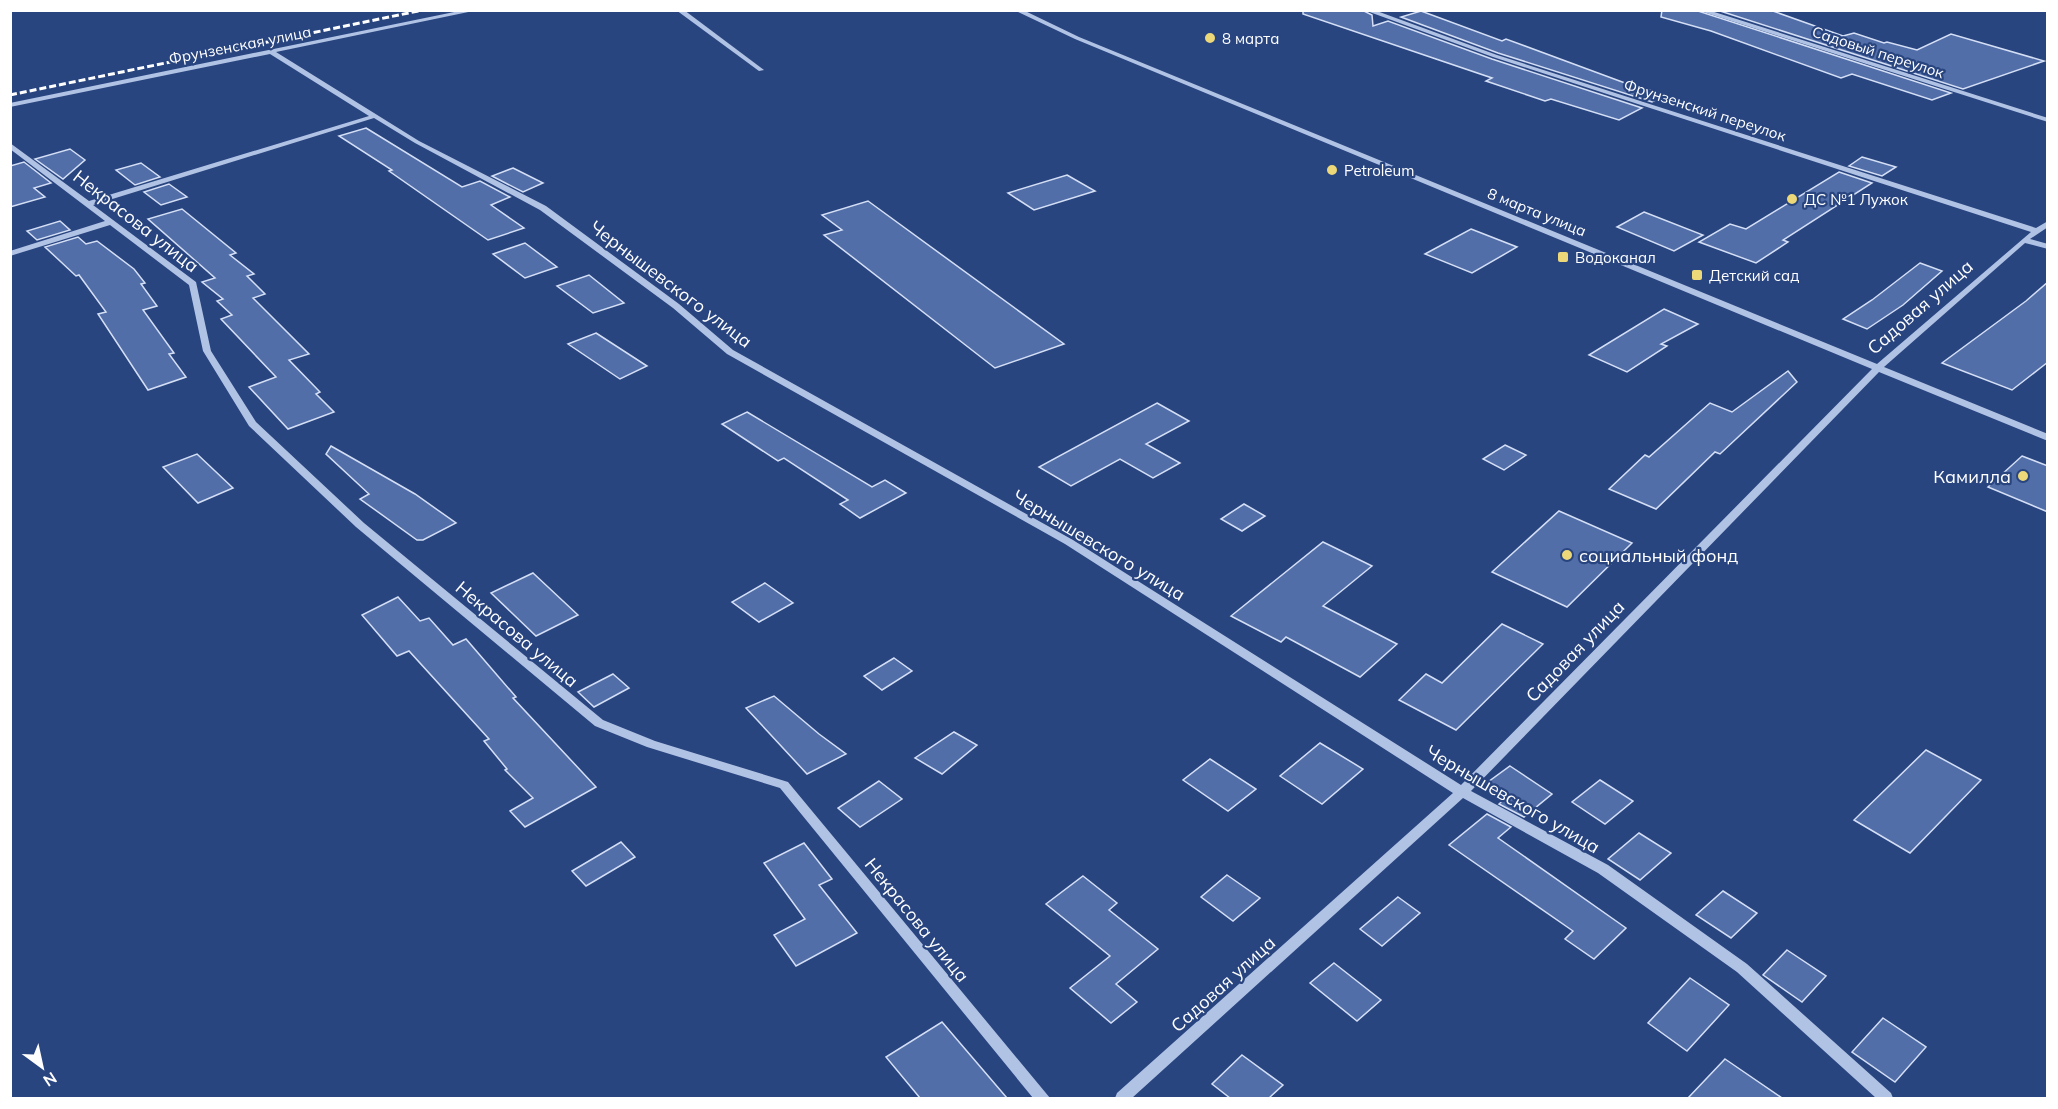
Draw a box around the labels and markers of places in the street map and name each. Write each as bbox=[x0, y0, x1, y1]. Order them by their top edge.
place label: 8 марта bbox=[1222, 29, 1279, 48]
marker: 8 марта bbox=[1203, 31, 1217, 45]
place label: Petroleum bbox=[1344, 161, 1414, 180]
marker: Petroleum bbox=[1325, 163, 1339, 177]
place label: ДС №1 Лужок bbox=[1804, 190, 1909, 209]
marker: ДС №1 Лужок bbox=[1785, 192, 1799, 206]
place label: Водоканал bbox=[1575, 248, 1656, 267]
marker: Водоканал bbox=[1556, 250, 1570, 264]
place label: Детский сад bbox=[1709, 266, 1799, 285]
marker: Детский сад bbox=[1690, 268, 1704, 282]
place label: Камилла bbox=[1933, 465, 2011, 488]
marker: Камилла bbox=[2016, 469, 2030, 483]
place label: социальный фонд bbox=[1579, 544, 1738, 567]
marker: социальный фонд bbox=[1560, 548, 1574, 562]

